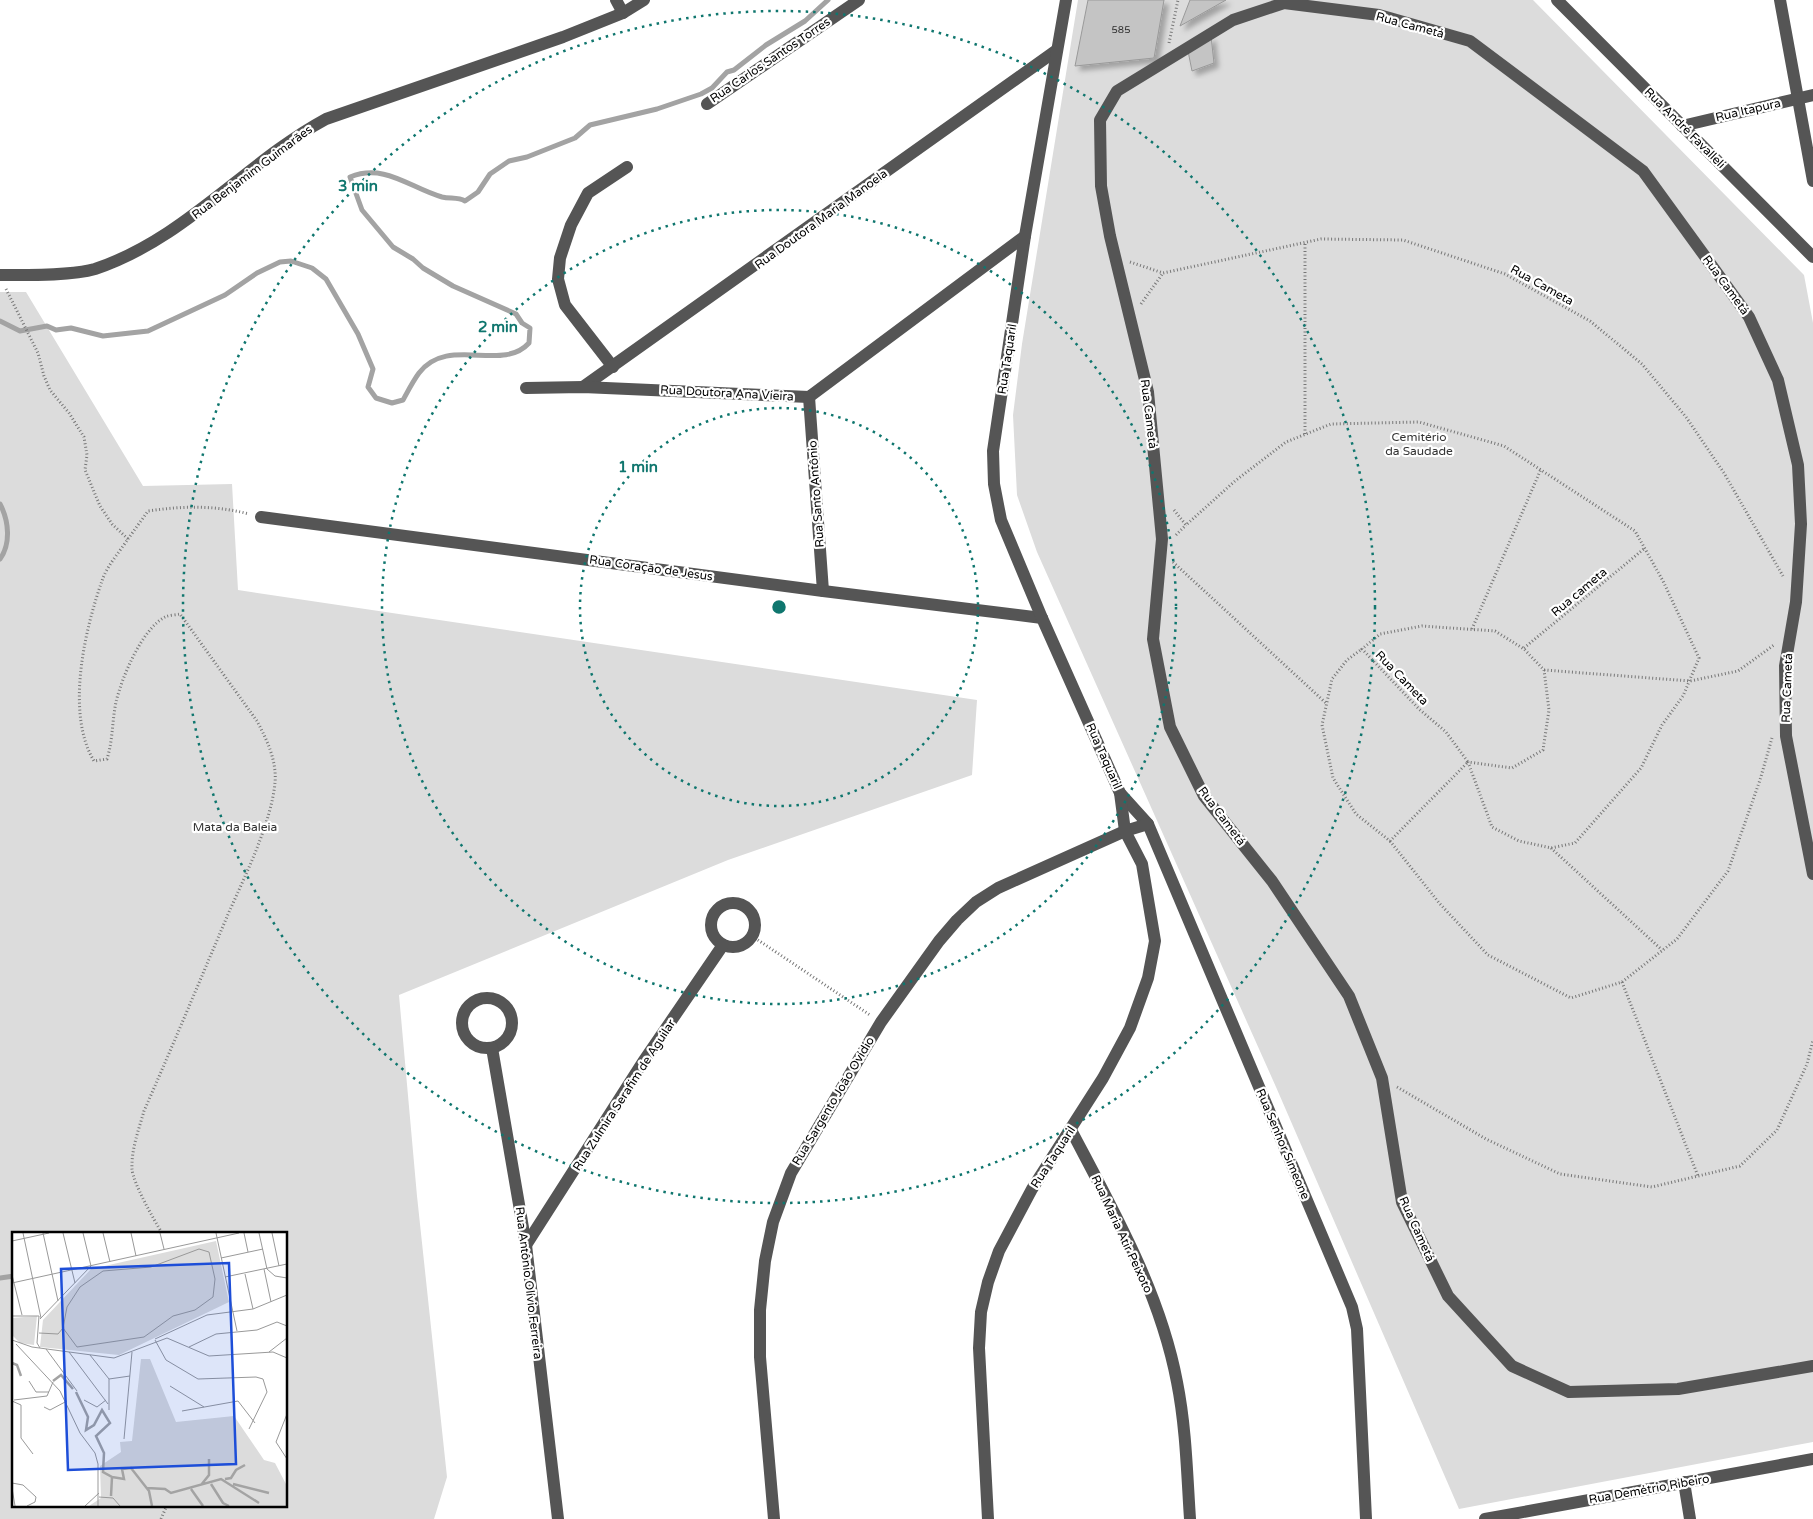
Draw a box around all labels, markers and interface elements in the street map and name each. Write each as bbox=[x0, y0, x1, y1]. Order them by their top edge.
street label: Rua Cametá bbox=[1374, 9, 1446, 41]
street label: Rua Carlos Santos Torres bbox=[707, 14, 833, 105]
house number: 585 bbox=[1112, 24, 1130, 36]
street label: Rua André Favalleli bbox=[1642, 85, 1728, 171]
street label: Rua Itapura bbox=[1714, 96, 1782, 124]
street label: Rua Benjamim Guimarães bbox=[189, 122, 315, 222]
street label: Rua Doutora Maria Manoela bbox=[752, 166, 890, 272]
text: 3 min bbox=[338, 177, 378, 195]
street label: Rua Cametá bbox=[1700, 253, 1752, 317]
street label: Rua Cameta bbox=[1508, 262, 1576, 308]
text: 2 min bbox=[478, 318, 518, 336]
street label: Rua Taquaril bbox=[995, 323, 1019, 395]
street label: Rua Cametá bbox=[1138, 378, 1160, 450]
street label: Rua Doutora Ana Vieira bbox=[660, 383, 794, 403]
park label: Cemitério da Saudade bbox=[1385, 430, 1453, 458]
street label: Rua Santo Antônio bbox=[805, 440, 827, 548]
text: 1 min bbox=[618, 458, 658, 476]
street label: Rua Coração de Jesus bbox=[588, 552, 714, 584]
street label: Rua cameta bbox=[1548, 565, 1610, 619]
centre of rings bbox=[770, 598, 788, 616]
street label: Rua Cameta bbox=[1373, 648, 1431, 708]
street label: Rua Cametá bbox=[1779, 653, 1795, 723]
street label: Rua Taquaril bbox=[1083, 721, 1125, 791]
street label: Rua Cametá bbox=[1195, 784, 1249, 848]
park label: Mata da Baleia bbox=[193, 820, 277, 834]
street label: Rua Zulmira Serafim de Aguilar bbox=[570, 1016, 678, 1173]
street label: Rua Sargento João Ovídio bbox=[789, 1034, 877, 1168]
street label: Rua Senhor Simeone bbox=[1253, 1086, 1313, 1202]
street label: Rua Taquaril bbox=[1028, 1123, 1078, 1191]
street label: Rua Maria Atir Peixoto bbox=[1088, 1173, 1156, 1295]
street label: Rua Cametá bbox=[1396, 1194, 1438, 1264]
street label: Rua Antônio Olívio Ferreira bbox=[513, 1206, 545, 1360]
inset map bbox=[12, 1232, 288, 1506]
street label: Rua Demétrio Ribeiro bbox=[1588, 1471, 1710, 1507]

